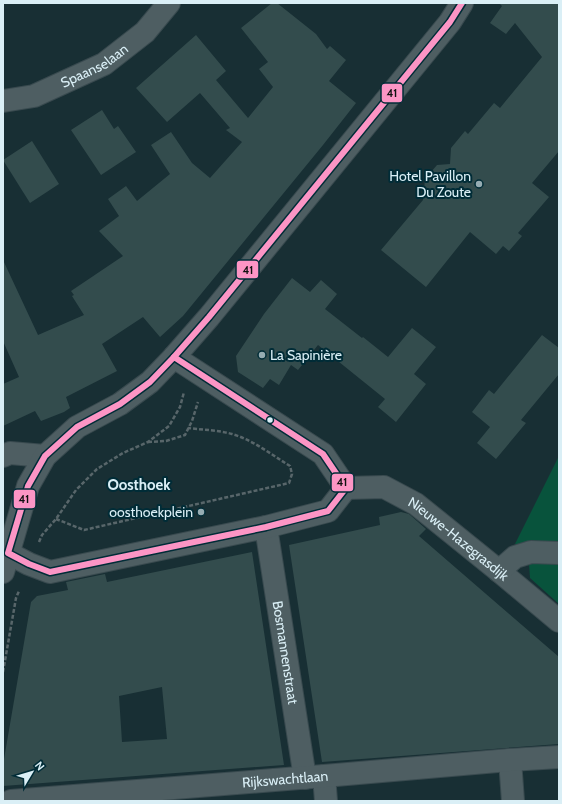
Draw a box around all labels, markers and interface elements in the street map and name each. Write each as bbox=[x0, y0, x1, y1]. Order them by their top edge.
street label: Spaanselaan bbox=[58, 40, 132, 92]
line badge: 41 bbox=[381, 83, 403, 103]
text: 41 bbox=[387, 86, 397, 100]
place label: Hotel Pavillon Du Zoute bbox=[389, 167, 471, 201]
marker: Hotel Pavillon Du Zoute bbox=[474, 179, 484, 189]
line badge: 41 bbox=[236, 260, 259, 279]
text: 41 bbox=[243, 263, 253, 277]
place label: La Sapinière bbox=[270, 346, 342, 364]
marker: La Sapinière bbox=[257, 350, 267, 360]
unlabelled marker bbox=[265, 415, 275, 425]
line badge: 41 bbox=[331, 473, 354, 492]
text: 41 bbox=[337, 475, 347, 489]
district label: Oosthoek bbox=[107, 476, 171, 494]
line badge: 41 bbox=[13, 489, 36, 509]
text: 41 bbox=[19, 492, 29, 506]
street label: Nieuwe-Hazegrasdijk bbox=[405, 493, 513, 585]
place label: oosthoekplein bbox=[109, 503, 193, 521]
marker: oosthoekplein bbox=[196, 507, 206, 517]
street label: Bosmannenstraat bbox=[269, 600, 302, 706]
north arrow bbox=[12, 752, 52, 792]
text: N bbox=[32, 758, 48, 773]
street label: Rijkswachtlaan bbox=[241, 767, 329, 792]

